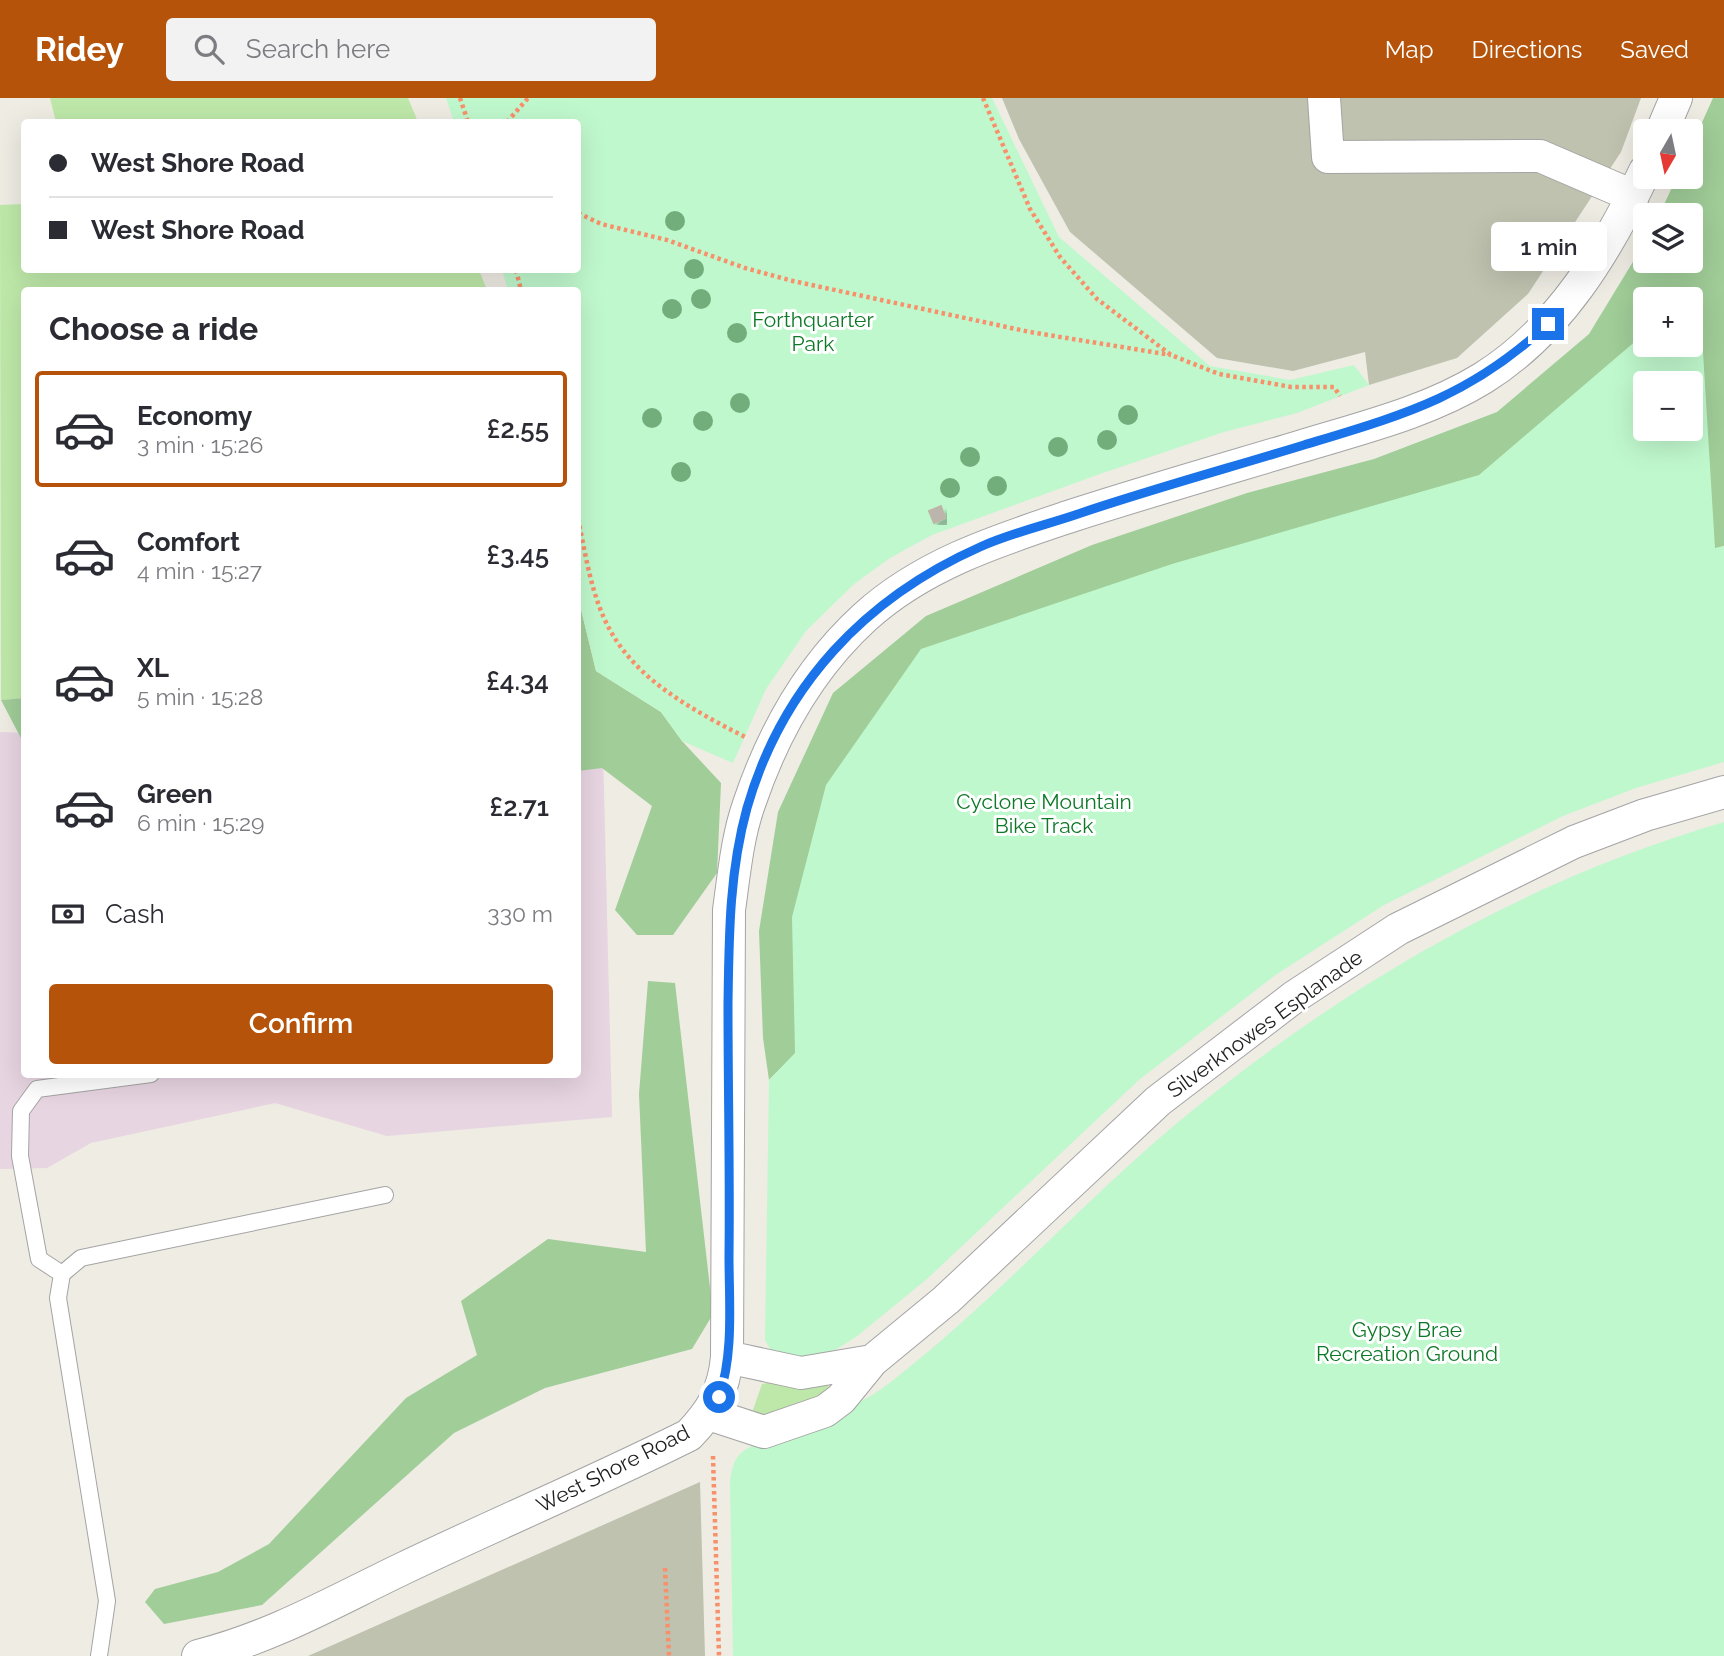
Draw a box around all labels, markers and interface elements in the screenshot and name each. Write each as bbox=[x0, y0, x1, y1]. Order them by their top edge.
search box bbox=[166, 18, 656, 81]
text: Ridey bbox=[35, 30, 124, 69]
icon: search bbox=[190, 30, 228, 68]
text: Search here bbox=[246, 34, 390, 64]
text: Map bbox=[1385, 35, 1434, 64]
text: Directions bbox=[1472, 35, 1582, 64]
text: Saved bbox=[1620, 35, 1689, 64]
north arrow bbox=[1633, 119, 1703, 189]
map controls bbox=[1633, 119, 1703, 441]
text: West Shore Road bbox=[91, 148, 304, 178]
button: layers bbox=[1633, 203, 1703, 273]
text: West Shore Road bbox=[91, 215, 304, 245]
callout: 1 min bbox=[1490, 222, 1606, 272]
text: 1 min bbox=[1520, 233, 1578, 260]
button: + bbox=[1633, 287, 1703, 357]
park label: Forthquarter Park bbox=[752, 307, 874, 356]
route end bbox=[1532, 308, 1564, 340]
text: Choose a ride bbox=[49, 310, 258, 347]
button: − bbox=[1633, 371, 1703, 441]
icon: car bbox=[53, 398, 116, 461]
text: Economy bbox=[137, 401, 252, 431]
text: £2.55 bbox=[487, 414, 549, 444]
text: 3 min · 15:26 bbox=[137, 431, 263, 458]
icon: car bbox=[53, 524, 116, 587]
text: Comfort bbox=[137, 527, 240, 557]
text: £3.45 bbox=[486, 540, 549, 570]
text: 4 min · 15:27 bbox=[137, 557, 262, 584]
icon: car bbox=[53, 650, 116, 713]
text: XL bbox=[137, 653, 169, 683]
text: £4.34 bbox=[486, 666, 549, 696]
text: 5 min · 15:28 bbox=[137, 683, 263, 710]
icon: car bbox=[53, 776, 116, 839]
text: Green bbox=[137, 779, 213, 809]
park label: Cyclone Mountain Bike Track bbox=[956, 789, 1132, 838]
text: £2.71 bbox=[490, 792, 549, 822]
text: 6 min · 15:29 bbox=[137, 809, 265, 836]
icon: cash bbox=[49, 895, 87, 933]
text: Cash bbox=[105, 899, 165, 929]
text: 330 m bbox=[487, 900, 553, 927]
street label: Silverknowes Esplanade bbox=[1162, 944, 1367, 1103]
button: Confirm bbox=[49, 984, 553, 1064]
park label: Gypsy Brae Recreation Ground bbox=[1316, 1317, 1498, 1366]
route start bbox=[703, 1381, 735, 1413]
street label: West Shore Road bbox=[532, 1419, 693, 1518]

